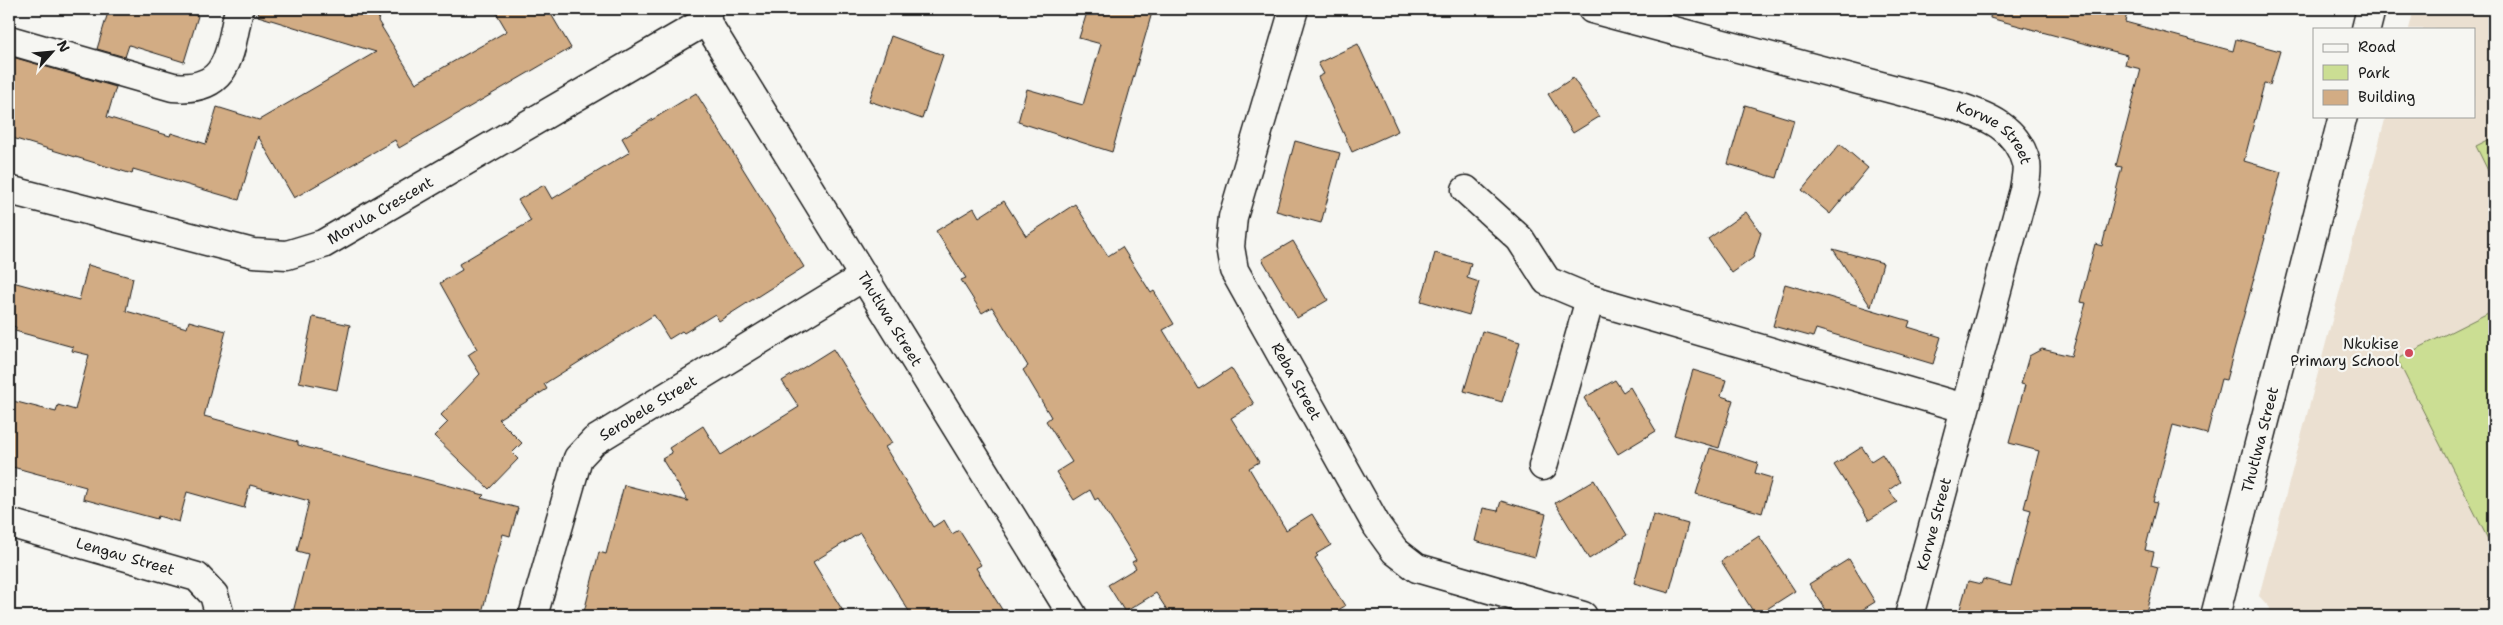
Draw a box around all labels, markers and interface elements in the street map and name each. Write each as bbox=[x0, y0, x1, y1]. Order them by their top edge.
north arrow bbox=[28, 28, 78, 78]
legend bbox=[2313, 28, 2476, 118]
text: N bbox=[53, 37, 74, 55]
text: Road bbox=[2358, 37, 2396, 57]
text: Park bbox=[2358, 63, 2390, 83]
text: Building bbox=[2358, 87, 2415, 107]
street label: Korwe Street bbox=[1953, 97, 2036, 167]
street label: Morula Crescent bbox=[324, 172, 437, 249]
street label: Thutlwa Street bbox=[853, 268, 927, 370]
place label: Nkukise Primary School bbox=[2290, 334, 2399, 371]
street label: Reba Street bbox=[1267, 339, 1326, 424]
marker: Nkukise Primary School bbox=[2403, 347, 2415, 359]
street label: Serobele Street bbox=[596, 371, 701, 445]
street label: Thutlwa Street bbox=[2237, 385, 2283, 495]
street label: Korwe Street bbox=[1912, 475, 1956, 573]
street label: Lengau Street bbox=[74, 533, 177, 580]

